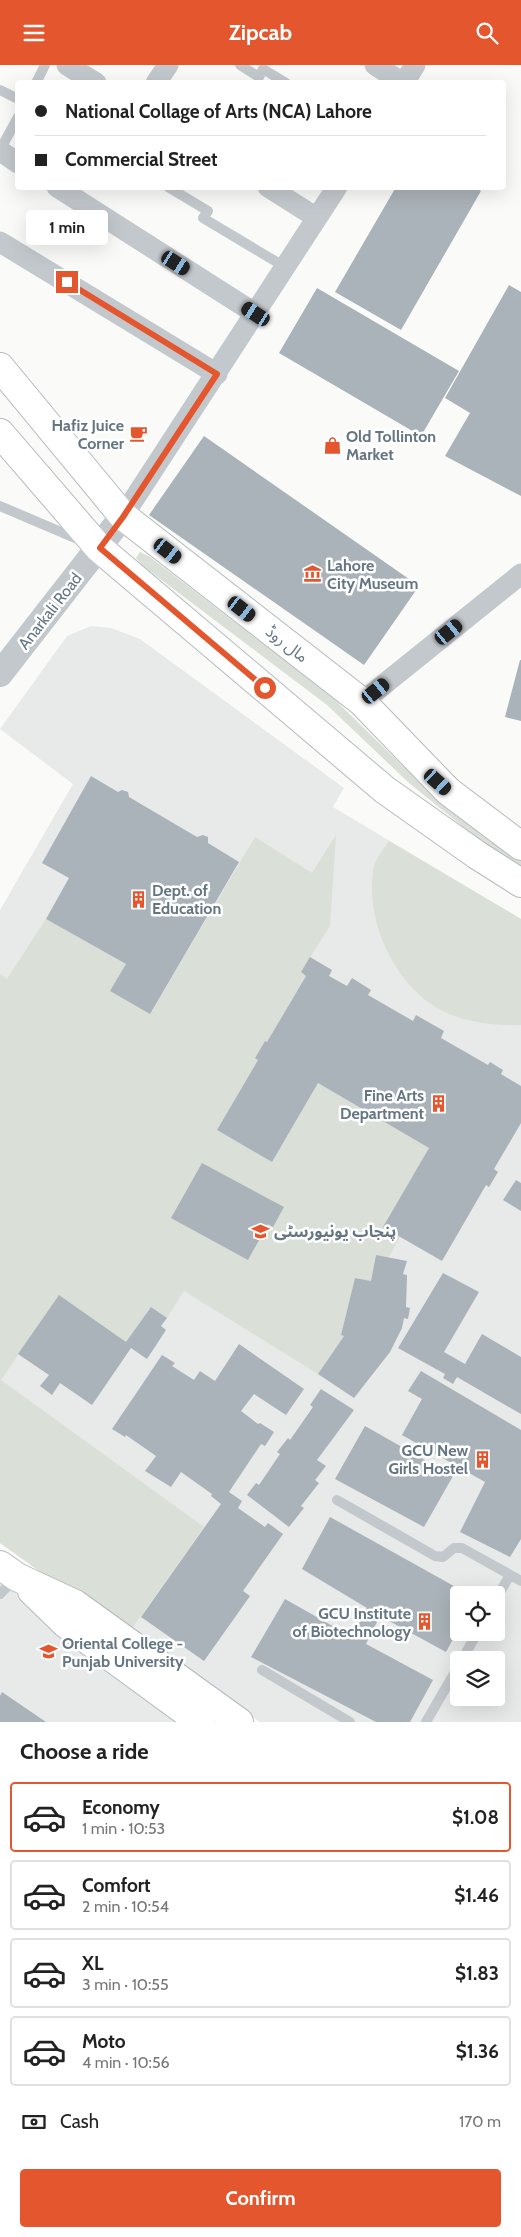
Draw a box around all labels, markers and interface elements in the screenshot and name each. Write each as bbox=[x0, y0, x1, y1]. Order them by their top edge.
icon: menu bbox=[20, 19, 48, 47]
text: Zipcab bbox=[229, 19, 292, 46]
icon: search bbox=[473, 19, 501, 47]
text: National Collage of Arts (NCA) Lahore bbox=[65, 100, 372, 123]
text: Commercial Street bbox=[65, 148, 218, 171]
callout: 1 min bbox=[26, 209, 108, 245]
text: 1 min bbox=[49, 218, 85, 237]
car bbox=[159, 249, 192, 277]
route end bbox=[56, 271, 78, 293]
car bbox=[239, 300, 272, 328]
place label: Hafiz Juice Corner bbox=[52, 416, 125, 453]
cafe icon: Hafiz Juice Corner bbox=[128, 424, 148, 444]
place label: Old Tollinton Market bbox=[346, 427, 436, 464]
shop icon: Old Tollinton Market bbox=[322, 435, 342, 455]
car bbox=[151, 536, 184, 566]
place label: Lahore City Museum bbox=[327, 556, 418, 593]
museum icon: Lahore City Museum bbox=[303, 564, 323, 584]
street label: Anarkali Road bbox=[14, 569, 86, 653]
car bbox=[225, 594, 258, 624]
car bbox=[432, 617, 465, 647]
street label: مال روڈ bbox=[261, 622, 312, 667]
car bbox=[359, 676, 392, 706]
route start bbox=[254, 677, 276, 699]
car bbox=[421, 766, 454, 798]
place label: Dept. of Education bbox=[152, 881, 221, 918]
building icon: Dept. of Education bbox=[128, 889, 148, 909]
place label: Fine Arts Department bbox=[340, 1086, 424, 1123]
building icon: Fine Arts Department bbox=[428, 1094, 448, 1114]
school or university icon: پنجاب یونیورسٹی bbox=[250, 1221, 270, 1241]
place label: پنجاب یونیورسٹی bbox=[274, 1222, 396, 1241]
place label: GCU New Girls Hostel bbox=[388, 1441, 468, 1478]
building icon: GCU New Girls Hostel bbox=[472, 1449, 492, 1469]
map controls bbox=[450, 1586, 505, 1706]
button: locate bbox=[450, 1586, 505, 1641]
place label: GCU Institute of Biotechnology bbox=[293, 1604, 411, 1641]
building icon: GCU Institute of Biotechnology bbox=[415, 1612, 435, 1632]
place label: Oriental College - Punjab University bbox=[62, 1634, 184, 1671]
school or university icon: Oriental College - Punjab University bbox=[38, 1642, 58, 1662]
button: layers bbox=[450, 1651, 505, 1706]
text: Choose a ride bbox=[20, 1738, 149, 1765]
icon: car bbox=[22, 1795, 67, 1840]
text: Economy bbox=[82, 1796, 160, 1819]
text: $1.08 bbox=[452, 1806, 499, 1829]
text: 1 min · 10:53 bbox=[82, 1819, 165, 1838]
icon: car bbox=[22, 1873, 67, 1918]
text: Comfort bbox=[82, 1874, 151, 1897]
text: $1.46 bbox=[454, 1884, 499, 1907]
text: 2 min · 10:54 bbox=[82, 1897, 169, 1916]
icon: car bbox=[22, 1951, 67, 1996]
text: XL bbox=[82, 1952, 103, 1975]
text: $1.83 bbox=[455, 1962, 499, 1985]
text: 3 min · 10:55 bbox=[82, 1975, 169, 1994]
icon: car bbox=[22, 2029, 67, 2074]
text: Moto bbox=[82, 2030, 126, 2053]
text: $1.36 bbox=[456, 2040, 499, 2063]
text: 4 min · 10:56 bbox=[82, 2053, 170, 2072]
icon: cash bbox=[20, 2108, 48, 2136]
text: Cash bbox=[60, 2110, 99, 2133]
text: 170 m bbox=[459, 2112, 501, 2131]
button: Confirm bbox=[20, 2169, 501, 2227]

